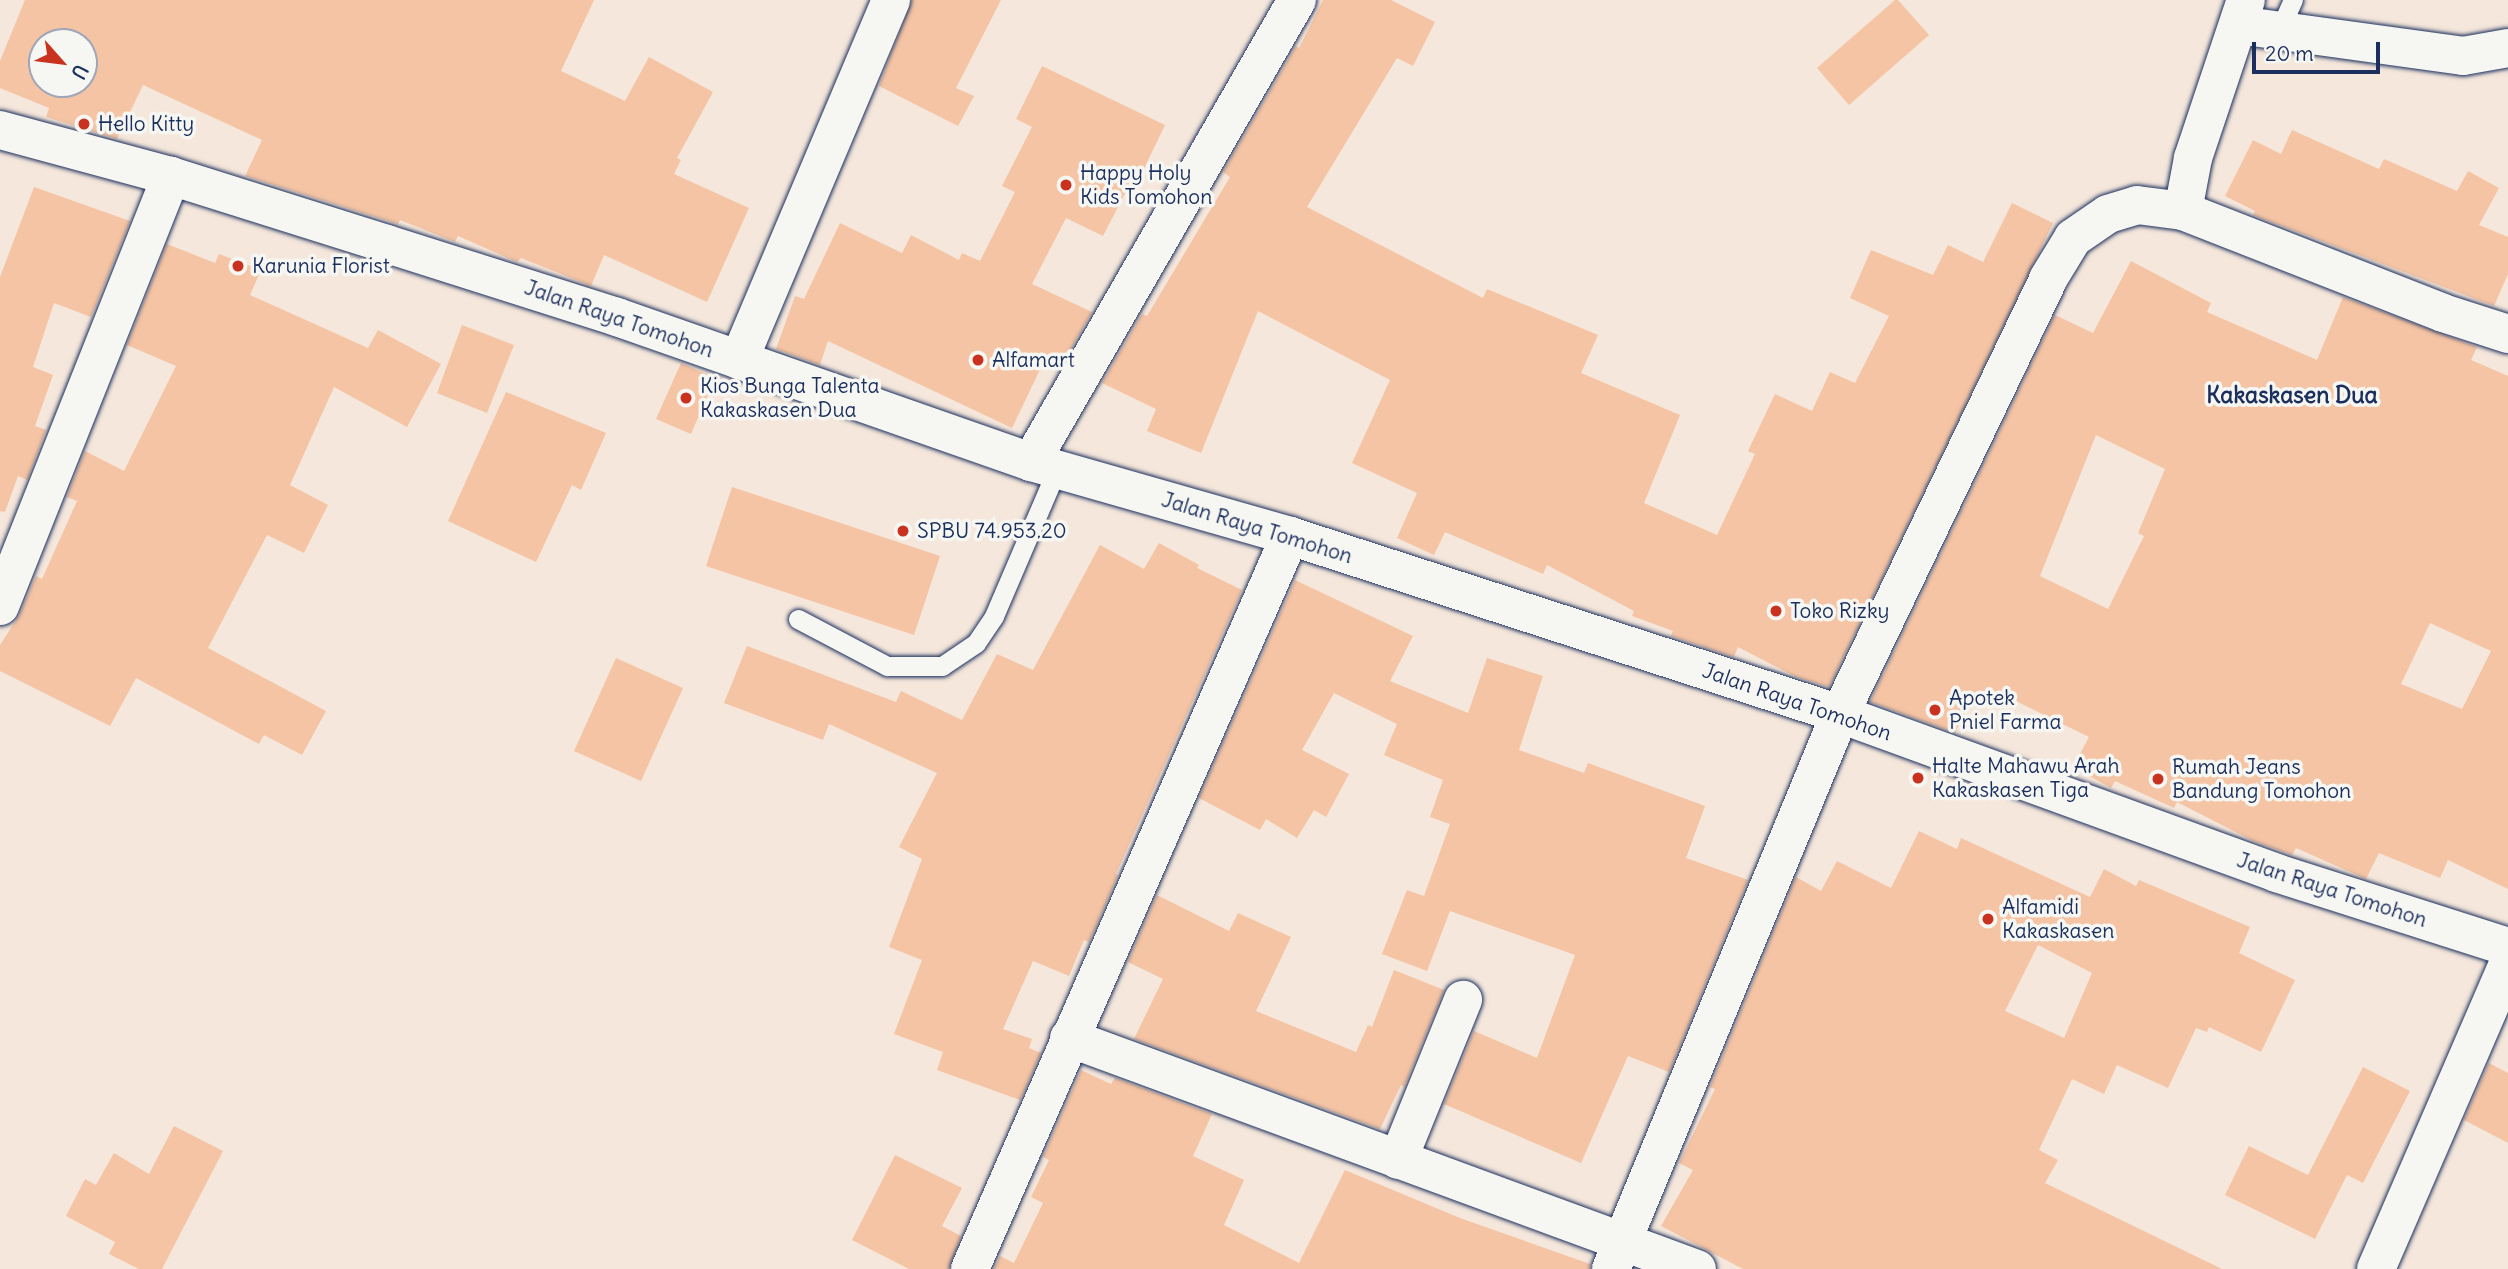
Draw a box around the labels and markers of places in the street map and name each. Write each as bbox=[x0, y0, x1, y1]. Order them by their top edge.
place label: Hello Kitty bbox=[98, 111, 194, 137]
marker: Hello Kitty bbox=[76, 116, 92, 132]
place label: Happy Holy Kids Tomohon bbox=[1080, 160, 1212, 210]
marker: Happy Holy Kids Tomohon bbox=[1058, 177, 1074, 193]
place label: Karunia Florist bbox=[252, 253, 390, 279]
marker: Karunia Florist bbox=[230, 258, 246, 274]
place label: Alfamart bbox=[992, 347, 1075, 373]
marker: Alfamart bbox=[970, 352, 986, 368]
place label: Kios Bunga Talenta Kakaskasen Dua bbox=[700, 373, 880, 423]
marker: Kios Bunga Talenta Kakaskasen Dua bbox=[678, 390, 694, 406]
place label: SPBU 74.953.20 bbox=[917, 518, 1066, 544]
marker: SPBU 74.953.20 bbox=[895, 523, 911, 539]
place label: Toko Rizky bbox=[1790, 598, 1890, 624]
marker: Toko Rizky bbox=[1768, 603, 1784, 619]
place label: Apotek Pniel Farma bbox=[1949, 685, 2061, 735]
marker: Apotek Pniel Farma bbox=[1927, 702, 1943, 718]
place label: Halte Mahawu Arah Kakaskasen Tiga bbox=[1932, 753, 2120, 803]
place label: Rumah Jeans Bandung Tomohon bbox=[2172, 754, 2351, 804]
marker: Halte Mahawu Arah Kakaskasen Tiga bbox=[1910, 770, 1926, 786]
marker: Rumah Jeans Bandung Tomohon bbox=[2150, 771, 2166, 787]
place label: Alfamidi Kakaskasen bbox=[2002, 894, 2115, 944]
marker: Alfamidi Kakaskasen bbox=[1980, 911, 1996, 927]

